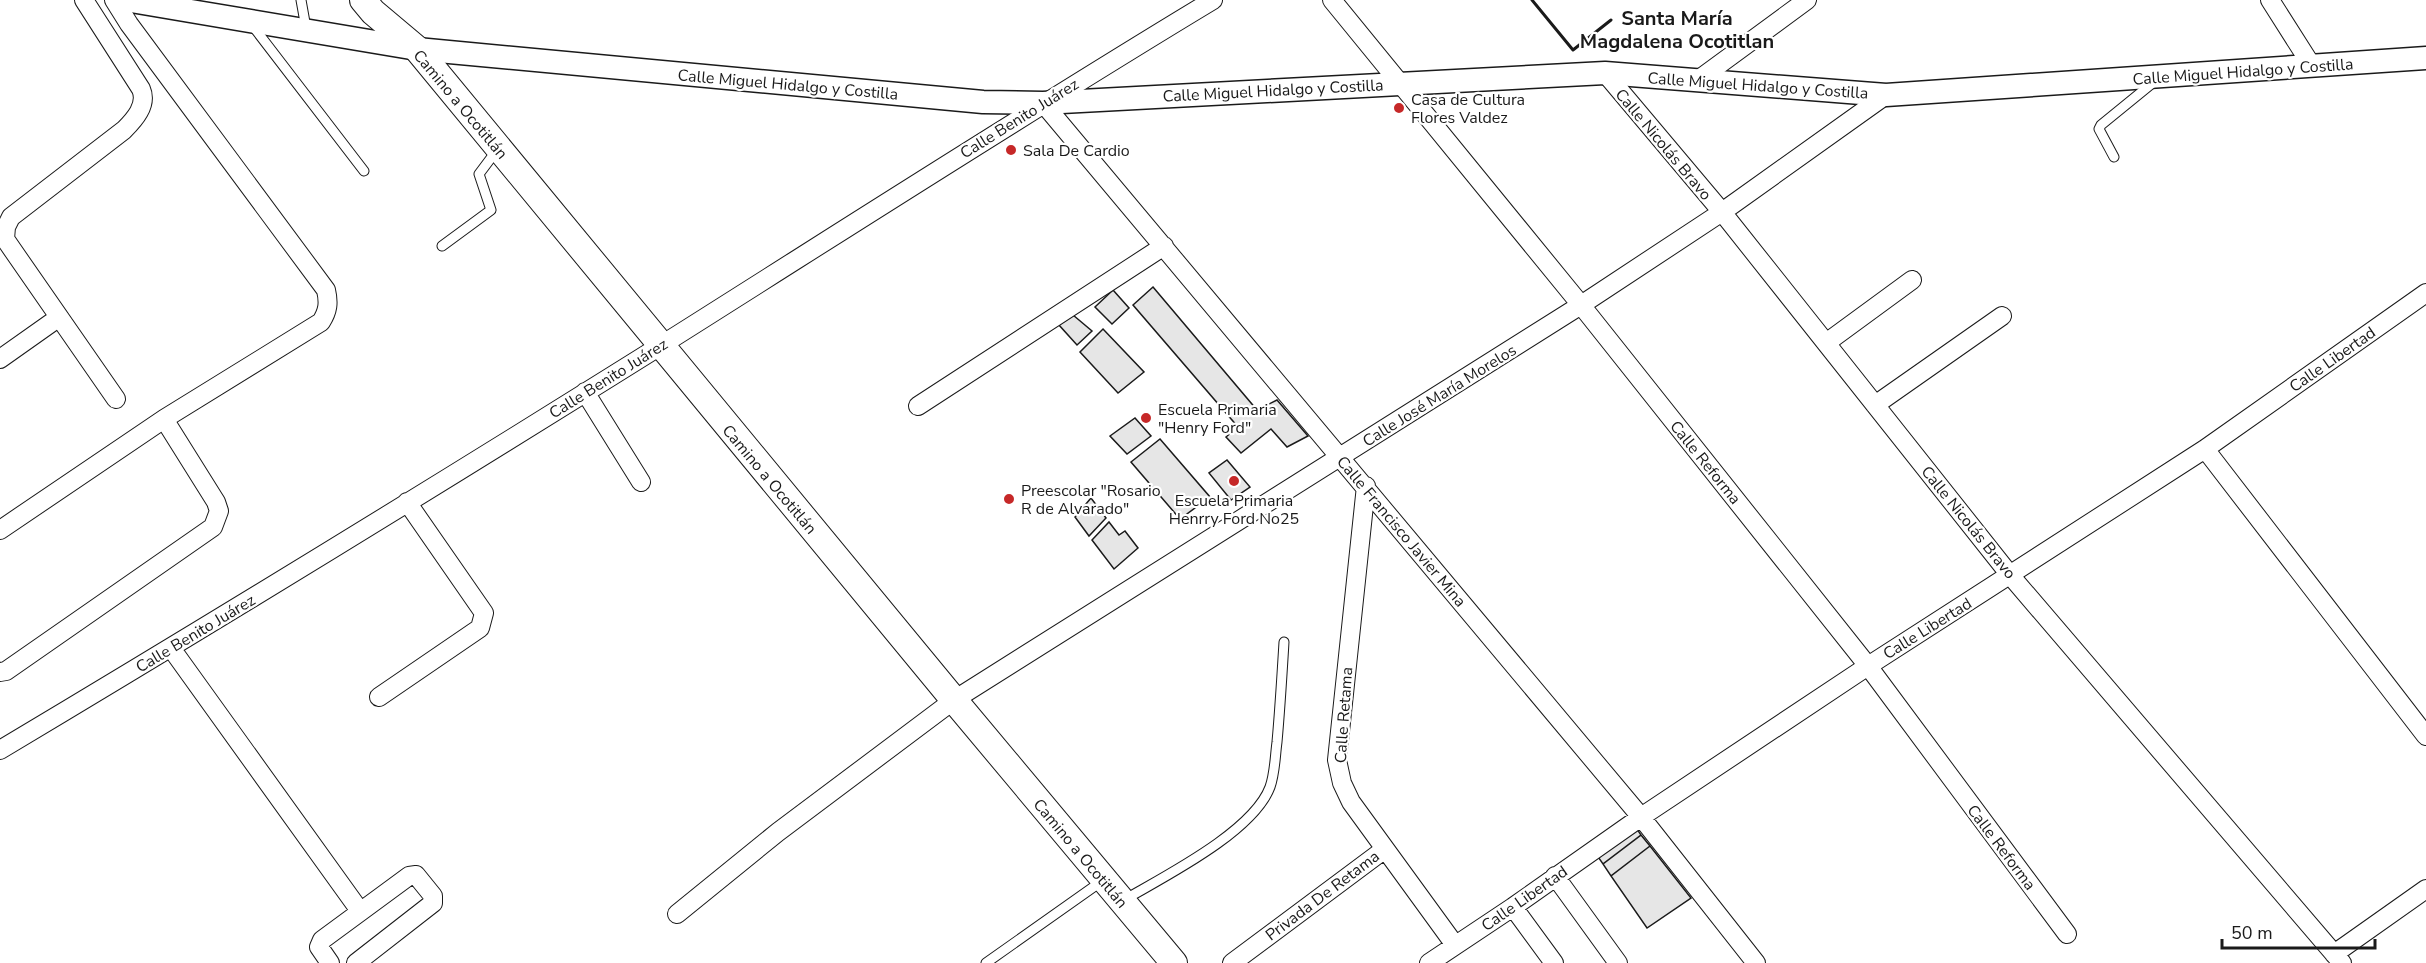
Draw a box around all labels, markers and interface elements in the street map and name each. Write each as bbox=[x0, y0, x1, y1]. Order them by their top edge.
district label: Santa María Magdalena Ocotitlan bbox=[1580, 5, 1774, 55]
street label: Camino a Ocotitlán bbox=[408, 45, 513, 164]
street label: Calle Miguel Hidalgo y Costilla bbox=[2132, 53, 2354, 91]
street label: Calle Miguel Hidalgo y Costilla bbox=[677, 64, 899, 106]
street label: Calle Miguel Hidalgo y Costilla bbox=[1647, 67, 1869, 105]
street label: Calle Benito Juárez bbox=[956, 74, 1083, 164]
street label: Calle Miguel Hidalgo y Costilla bbox=[1162, 74, 1384, 108]
street label: Calle Nicolás Bravo bbox=[1610, 84, 1717, 205]
place label: Casa de Cultura Flores Valdez bbox=[1411, 89, 1525, 129]
marker: Casa de Cultura Flores Valdez bbox=[1392, 101, 1406, 115]
place label: Sala De Cardio bbox=[1023, 140, 1130, 162]
marker: Sala De Cardio bbox=[1004, 143, 1018, 157]
street label: Calle Libertad bbox=[2285, 322, 2380, 398]
street label: Calle Benito Juárez bbox=[545, 334, 672, 424]
street label: Calle José María Morelos bbox=[1358, 339, 1521, 452]
place label: Escuela Primaria "Henry Ford" bbox=[1158, 399, 1277, 439]
marker: Escuela Primaria "Henry Ford" bbox=[1139, 411, 1153, 425]
street label: Calle Reforma bbox=[1665, 416, 1746, 509]
street label: Camino a Ocotitlán bbox=[717, 420, 822, 539]
street label: Calle Francisco Javier Mina bbox=[1332, 452, 1471, 612]
street label: Calle Nicolás Bravo bbox=[1916, 461, 2021, 584]
marker: Escuela Primaria Henrry Ford No25 bbox=[1227, 474, 1241, 488]
place label: Preescolar "Rosario R de Alvarado" bbox=[1021, 480, 1161, 520]
place label: Escuela Primaria Henrry Ford No25 bbox=[1169, 490, 1299, 530]
marker: Preescolar "Rosario R de Alvarado" bbox=[1002, 492, 1016, 506]
street label: Calle Benito Juárez bbox=[132, 589, 259, 678]
street label: Calle Libertad bbox=[1879, 593, 1976, 665]
street label: Calle Retama bbox=[1330, 666, 1358, 764]
street label: Camino a Ocotitlán bbox=[1028, 794, 1133, 913]
street label: Calle Reforma bbox=[1962, 800, 2041, 895]
street label: Privada De Retama bbox=[1261, 846, 1384, 946]
street label: Calle Libertad bbox=[1477, 861, 1572, 937]
scale bar bbox=[2222, 912, 2375, 950]
text: 50 m bbox=[2231, 921, 2273, 945]

